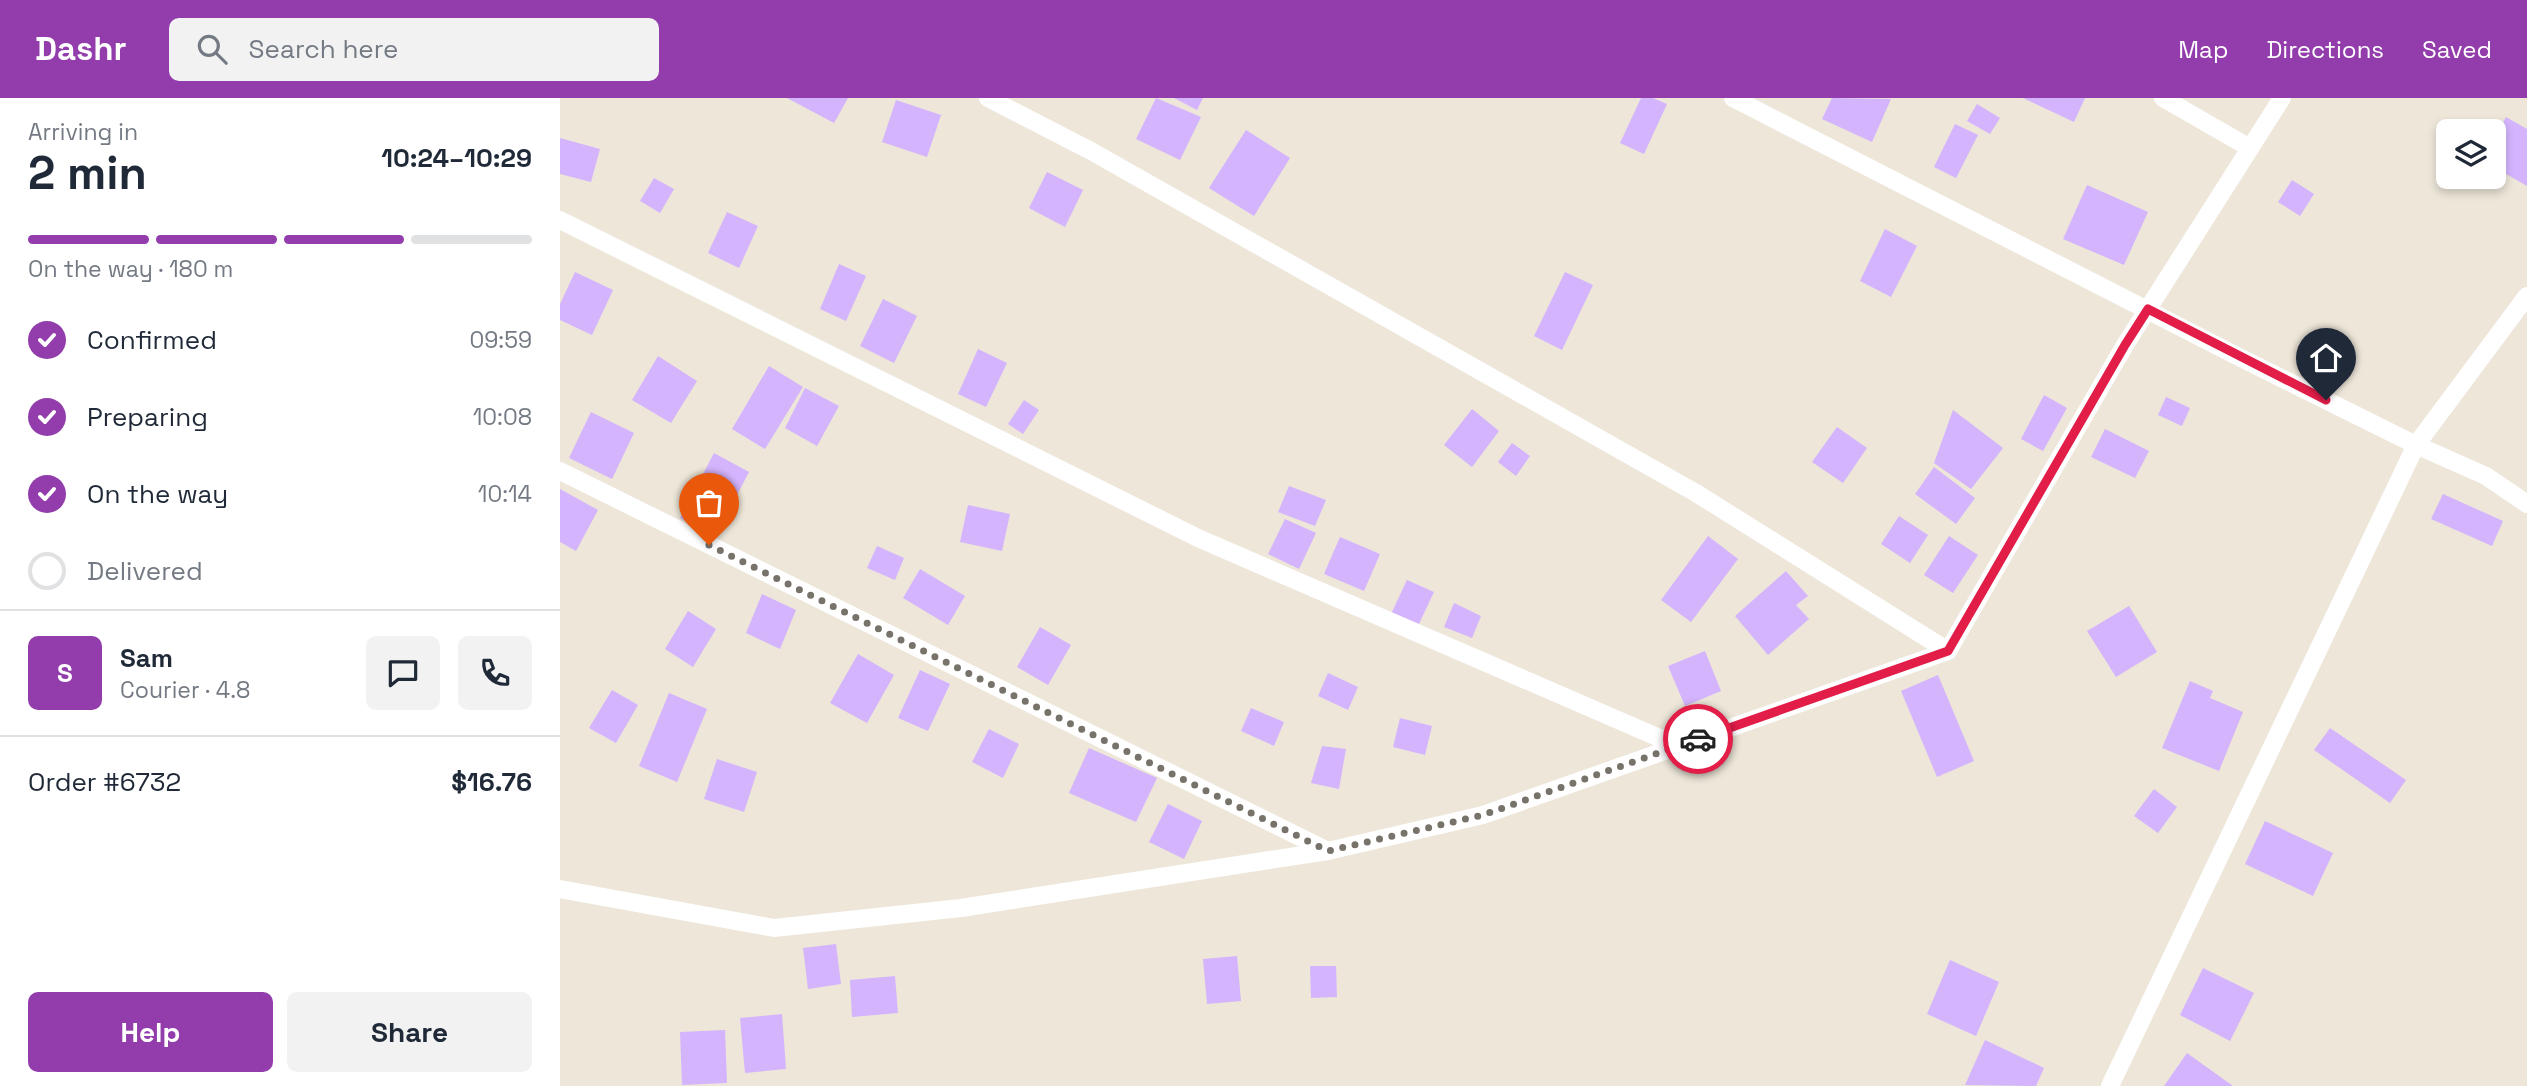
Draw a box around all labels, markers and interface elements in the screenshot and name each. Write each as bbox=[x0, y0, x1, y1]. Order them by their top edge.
search box bbox=[169, 18, 659, 81]
text: Dashr bbox=[35, 28, 127, 70]
icon: search bbox=[193, 30, 231, 68]
text: Search here bbox=[249, 32, 398, 66]
text: Map bbox=[2178, 34, 2228, 65]
text: Directions bbox=[2266, 34, 2384, 65]
text: Saved bbox=[2422, 34, 2492, 65]
text: Arriving in bbox=[28, 117, 138, 147]
map controls bbox=[2436, 119, 2506, 189]
button: layers bbox=[2436, 119, 2506, 189]
text: 10:24–10:29 bbox=[381, 141, 532, 175]
text: 2 min bbox=[28, 144, 147, 202]
text: On the way · 180 m bbox=[28, 254, 233, 284]
icon: check bbox=[28, 321, 66, 359]
text: Confirmed bbox=[87, 323, 217, 357]
text: 09:59 bbox=[470, 325, 532, 355]
pin bbox=[2296, 328, 2356, 400]
icon: home bbox=[2307, 339, 2345, 377]
icon: check bbox=[28, 398, 66, 436]
text: Preparing bbox=[87, 400, 208, 434]
text: 10:08 bbox=[473, 402, 532, 432]
pin bbox=[679, 473, 739, 545]
icon: check bbox=[28, 475, 66, 513]
text: On the way bbox=[87, 477, 228, 511]
text: 10:14 bbox=[478, 479, 532, 509]
icon: bag bbox=[690, 484, 728, 522]
text: Delivered bbox=[87, 554, 203, 588]
button: chat bbox=[366, 636, 440, 710]
button: phone bbox=[458, 636, 532, 710]
text: Sam bbox=[120, 641, 173, 675]
text: S bbox=[57, 656, 73, 690]
text: Courier · 4.8 bbox=[120, 675, 250, 705]
courier bbox=[1663, 704, 1733, 774]
icon: car bbox=[1679, 720, 1717, 758]
text: Order #6732 bbox=[28, 765, 181, 799]
text: $16.76 bbox=[451, 765, 532, 799]
button: Help bbox=[28, 992, 273, 1072]
button: Share bbox=[287, 992, 532, 1072]

